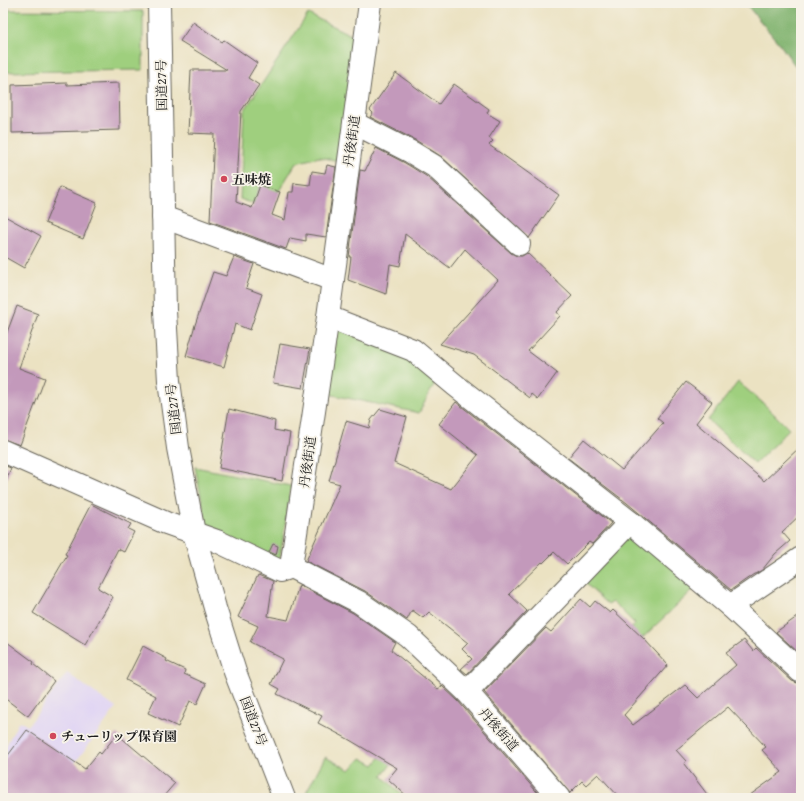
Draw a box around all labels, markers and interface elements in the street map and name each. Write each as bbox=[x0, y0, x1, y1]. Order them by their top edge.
street label: 国道27号 bbox=[152, 59, 171, 111]
street label: 丹後街道 bbox=[338, 114, 365, 168]
place label: 五味焼 bbox=[232, 170, 271, 189]
marker: 五味焼 bbox=[219, 174, 229, 184]
street label: 国道27号 bbox=[161, 382, 186, 436]
street label: 丹後街道 bbox=[294, 435, 321, 489]
street label: 国道27号 bbox=[235, 694, 272, 749]
street label: 丹後街道 bbox=[474, 703, 523, 755]
place label: チューリップ保育園 bbox=[61, 727, 177, 746]
marker: チューリップ保育園 bbox=[48, 731, 58, 741]

